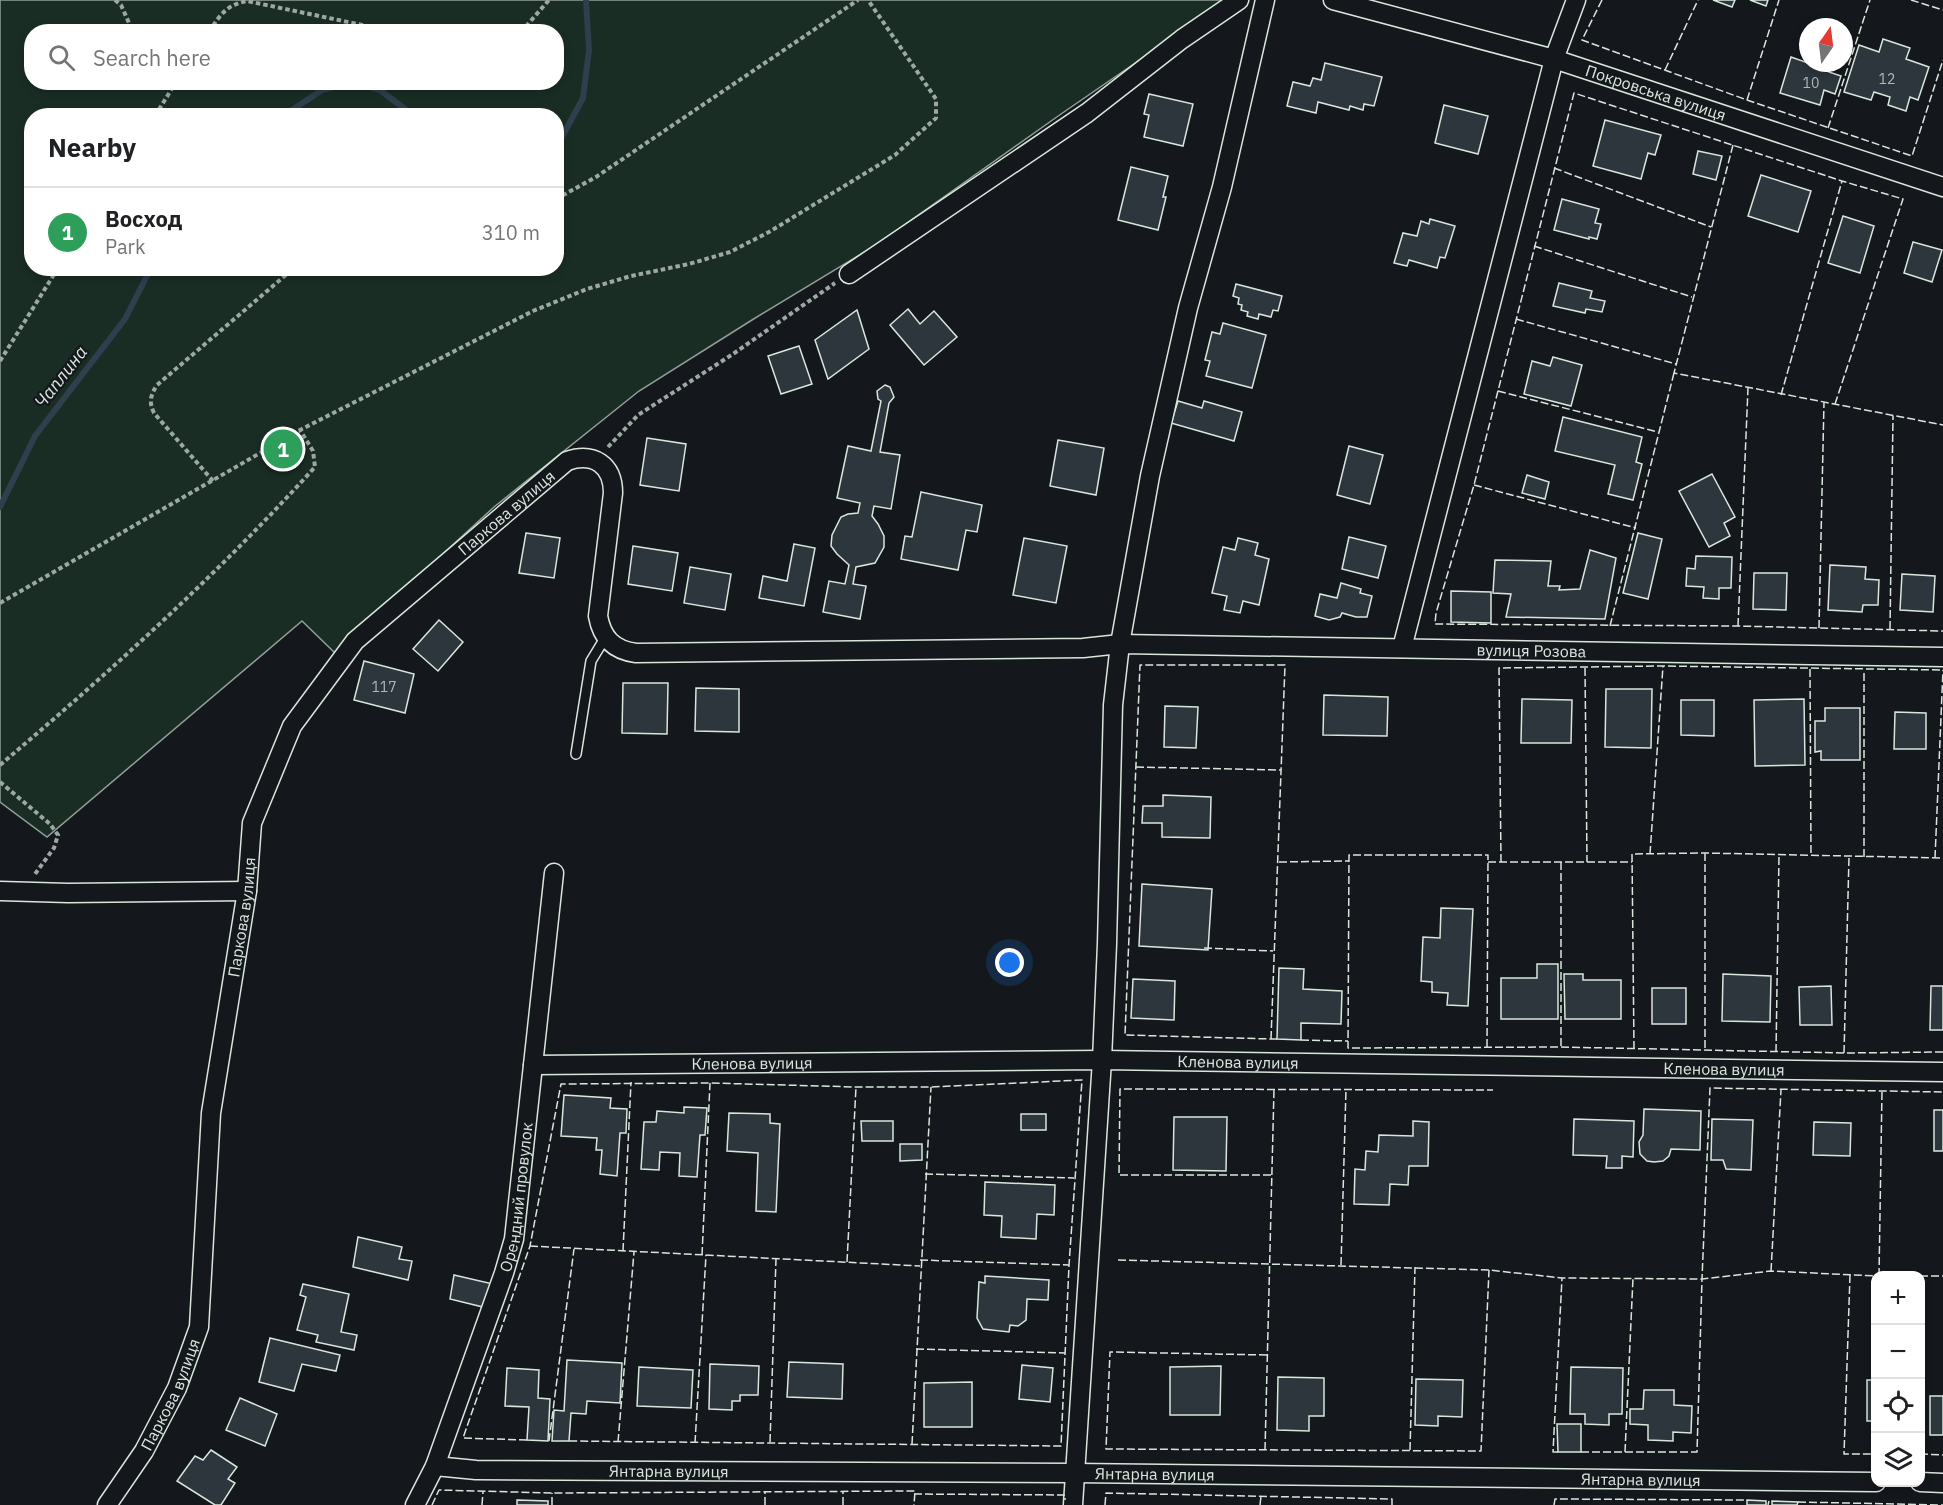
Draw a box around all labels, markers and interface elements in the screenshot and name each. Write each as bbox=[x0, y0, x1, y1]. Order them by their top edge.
north arrow bbox=[1799, 18, 1853, 72]
search box bbox=[24, 24, 564, 90]
icon: search bbox=[45, 41, 78, 74]
text: Search here bbox=[93, 43, 211, 72]
street label: Покровська вулиця bbox=[1583, 60, 1729, 125]
house number: 12 bbox=[1879, 70, 1895, 88]
house number: 10 bbox=[1803, 74, 1819, 92]
text: Nearby bbox=[48, 130, 136, 164]
text: Восход bbox=[105, 204, 182, 233]
text: 1 bbox=[62, 219, 74, 246]
text: 310 m bbox=[482, 219, 540, 246]
text: Park bbox=[105, 233, 145, 260]
water label: Чаплина bbox=[29, 341, 92, 412]
pin: 1 bbox=[264, 426, 302, 472]
street label: Паркова вулиця bbox=[454, 466, 559, 559]
street label: вулиця Розова bbox=[1476, 640, 1587, 661]
house number: 117 bbox=[371, 678, 397, 696]
street label: Паркова вулиця bbox=[223, 857, 259, 979]
your location bbox=[995, 948, 1024, 977]
street label: Кленова вулиця bbox=[1177, 1051, 1299, 1073]
street label: Кленова вулиця bbox=[691, 1053, 813, 1074]
street label: Кленова вулиця bbox=[1663, 1058, 1785, 1080]
street label: Орендний провулок bbox=[495, 1121, 537, 1274]
map controls bbox=[1871, 1271, 1925, 1487]
button: + bbox=[1871, 1271, 1925, 1325]
button: − bbox=[1871, 1325, 1925, 1379]
street label: Паркова вулиця bbox=[136, 1336, 204, 1454]
button: locate bbox=[1871, 1379, 1925, 1433]
button: layers bbox=[1871, 1433, 1925, 1487]
street label: Янтарна вулиця bbox=[609, 1461, 729, 1481]
street label: Янтарна вулиця bbox=[1095, 1463, 1215, 1485]
street label: Янтарна вулиця bbox=[1581, 1469, 1701, 1490]

